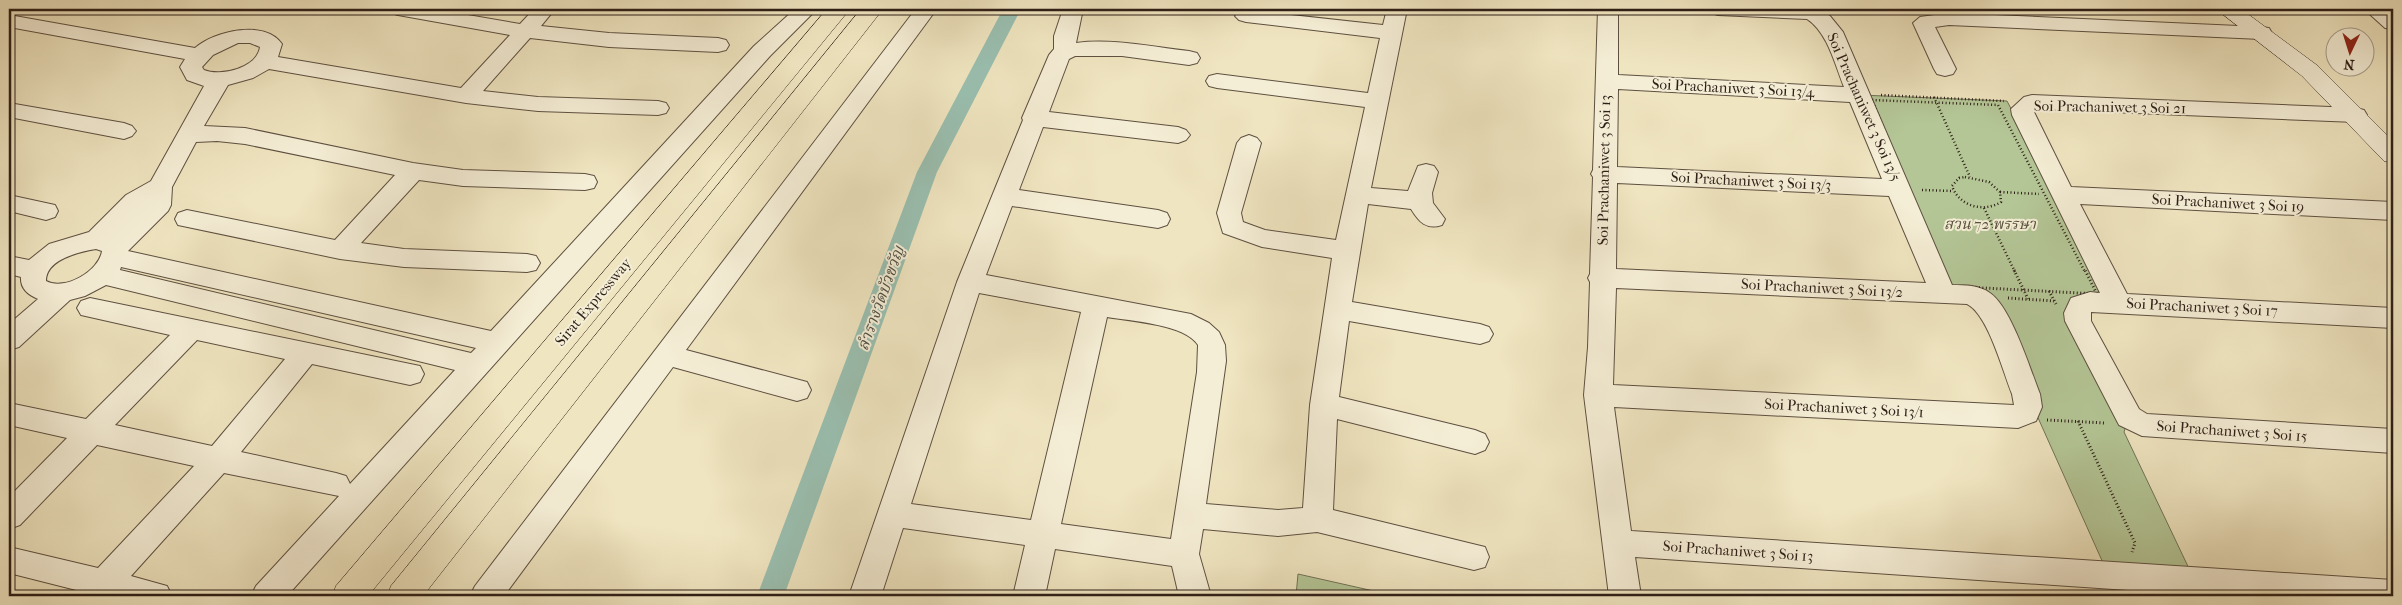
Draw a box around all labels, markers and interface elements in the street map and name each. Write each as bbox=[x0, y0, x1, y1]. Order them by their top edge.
north arrow bbox=[2324, 28, 2374, 78]
street label: Soi Prachaniwet 3 Soi 13/5 bbox=[1823, 30, 1905, 184]
text: N bbox=[2343, 56, 2355, 73]
street label: Soi Prachaniwet 3 Soi 13/4 bbox=[1651, 75, 1816, 101]
street label: Soi Prachaniwet 3 Soi 13 bbox=[1594, 94, 1614, 246]
street label: Soi Prachaniwet 3 Soi 21 bbox=[2034, 97, 2186, 117]
street label: Soi Prachaniwet 3 Soi 13/3 bbox=[1670, 168, 1832, 194]
street label: Soi Prachaniwet 3 Soi 19 bbox=[2151, 190, 2305, 216]
park label: สวน 72 พรรษา bbox=[1944, 215, 2037, 233]
water label: ลำรางวัดบัวขวัญ bbox=[853, 243, 908, 353]
street label: Sirat Expressway bbox=[551, 254, 636, 350]
street label: Soi Prachaniwet 3 Soi 13/2 bbox=[1741, 275, 1904, 301]
street label: Soi Prachaniwet 3 Soi 17 bbox=[2126, 294, 2278, 320]
street label: Soi Prachaniwet 3 Soi 13/1 bbox=[1764, 395, 1924, 421]
street label: Soi Prachaniwet 3 Soi 15 bbox=[2156, 417, 2308, 445]
street label: Soi Prachaniwet 3 Soi 13 bbox=[1662, 537, 1814, 565]

